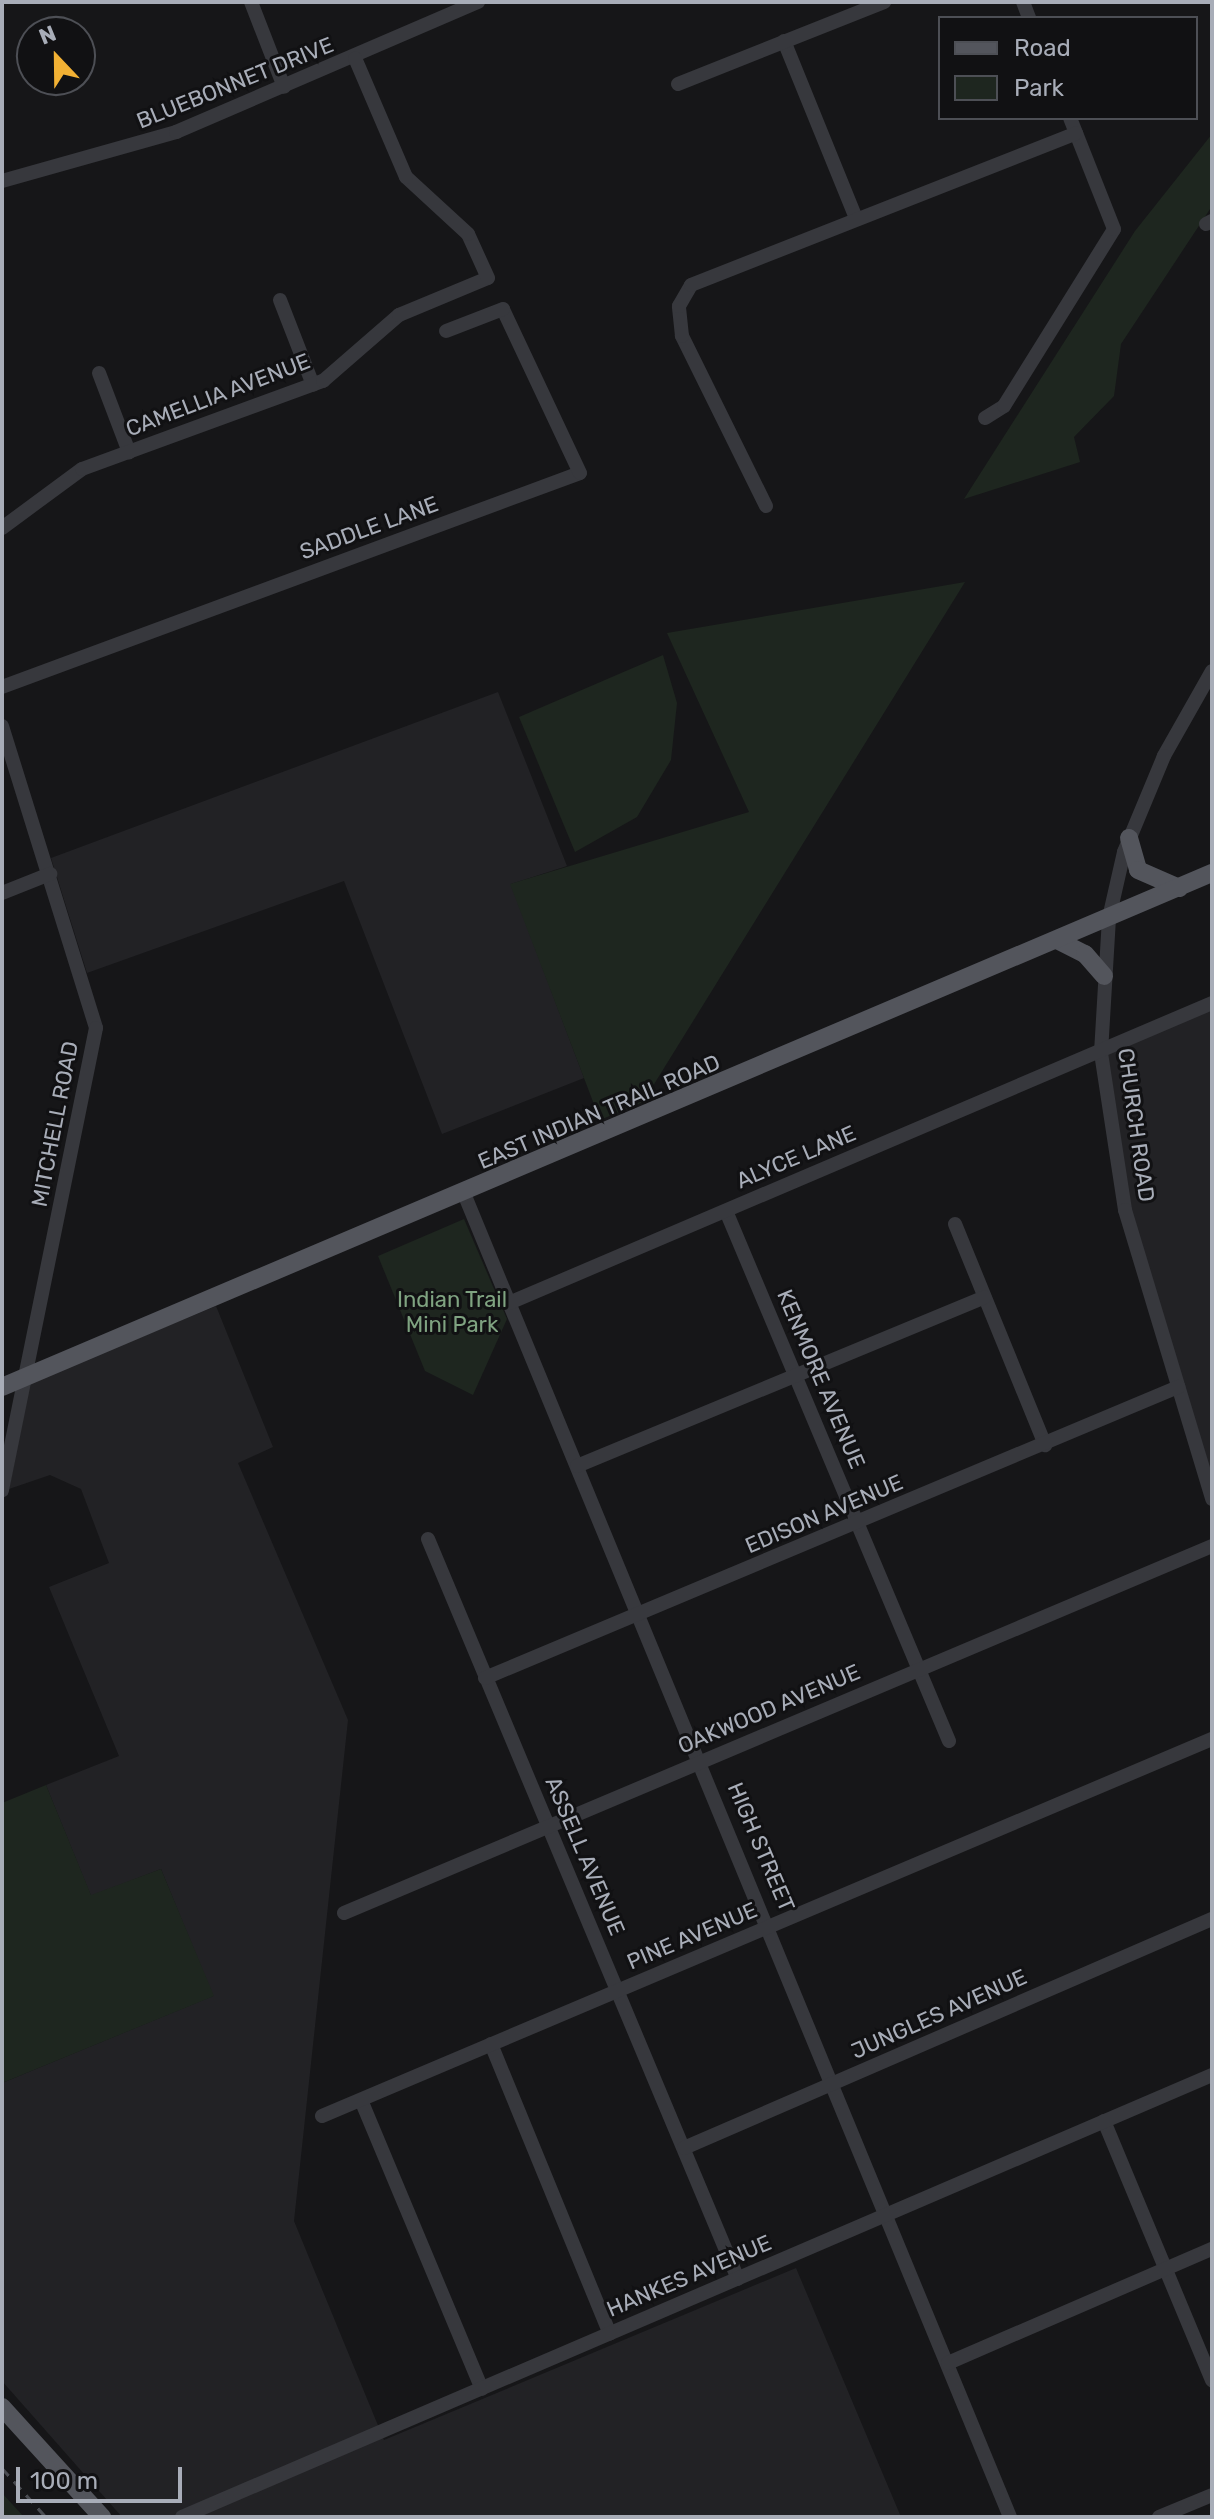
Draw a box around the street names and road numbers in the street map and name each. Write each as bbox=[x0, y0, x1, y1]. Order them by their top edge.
street label: BLUEBONNET DRIVE bbox=[133, 31, 337, 135]
street label: CAMELLIA AVENUE bbox=[122, 347, 314, 443]
street label: SADDLE LANE bbox=[296, 491, 442, 565]
street label: MITCHELL ROAD bbox=[26, 1039, 84, 1209]
street label: CHURCH ROAD bbox=[1112, 1047, 1160, 1203]
street label: EAST INDIAN TRAIL ROAD bbox=[473, 1049, 725, 1175]
street label: ALYCE LANE bbox=[732, 1120, 860, 1194]
street label: KENMORE AVENUE bbox=[771, 1285, 871, 1473]
street label: EDISON AVENUE bbox=[741, 1469, 907, 1559]
street label: OAKWOOD AVENUE bbox=[674, 1659, 864, 1759]
street label: ASSELL AVENUE bbox=[539, 1772, 631, 1940]
street label: HIGH STREET bbox=[722, 1778, 800, 1916]
street label: PINE AVENUE bbox=[623, 1897, 761, 1975]
street label: JUNGLES AVENUE bbox=[847, 1963, 1031, 2065]
street label: HANKES AVENUE bbox=[602, 2229, 776, 2323]

